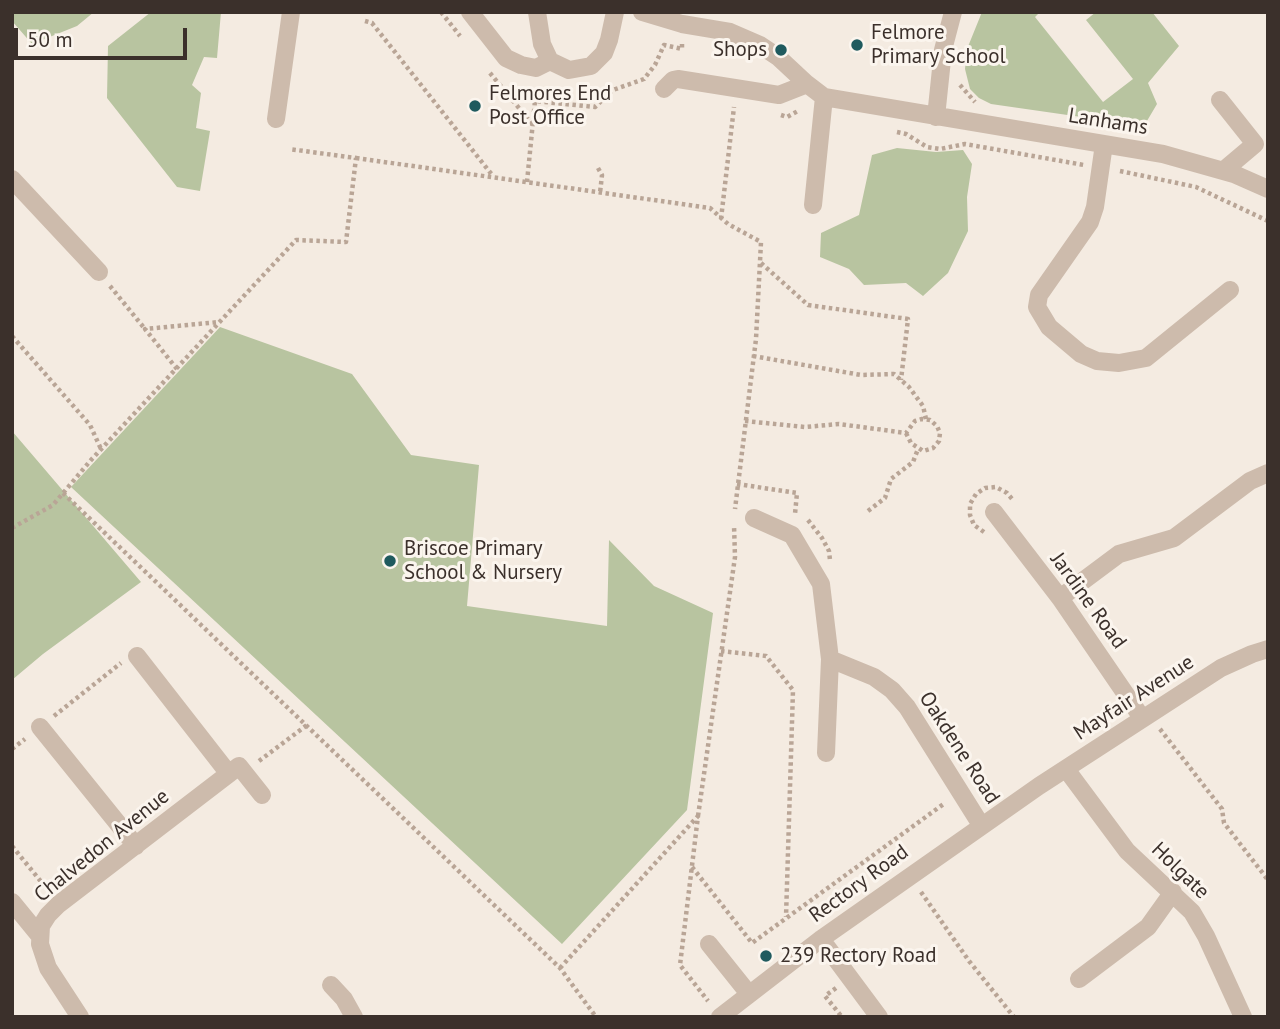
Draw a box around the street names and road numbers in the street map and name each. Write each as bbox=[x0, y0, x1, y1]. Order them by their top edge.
street label: Lanhams bbox=[1066, 103, 1150, 141]
street label: Jardine Road bbox=[1045, 548, 1131, 654]
street label: Mayfair Avenue bbox=[1069, 650, 1199, 746]
street label: Oakdene Road bbox=[913, 687, 1005, 809]
street label: Chalvedon Avenue bbox=[30, 784, 174, 908]
street label: Holgate bbox=[1146, 837, 1214, 905]
street label: Rectory Road bbox=[804, 840, 914, 928]

